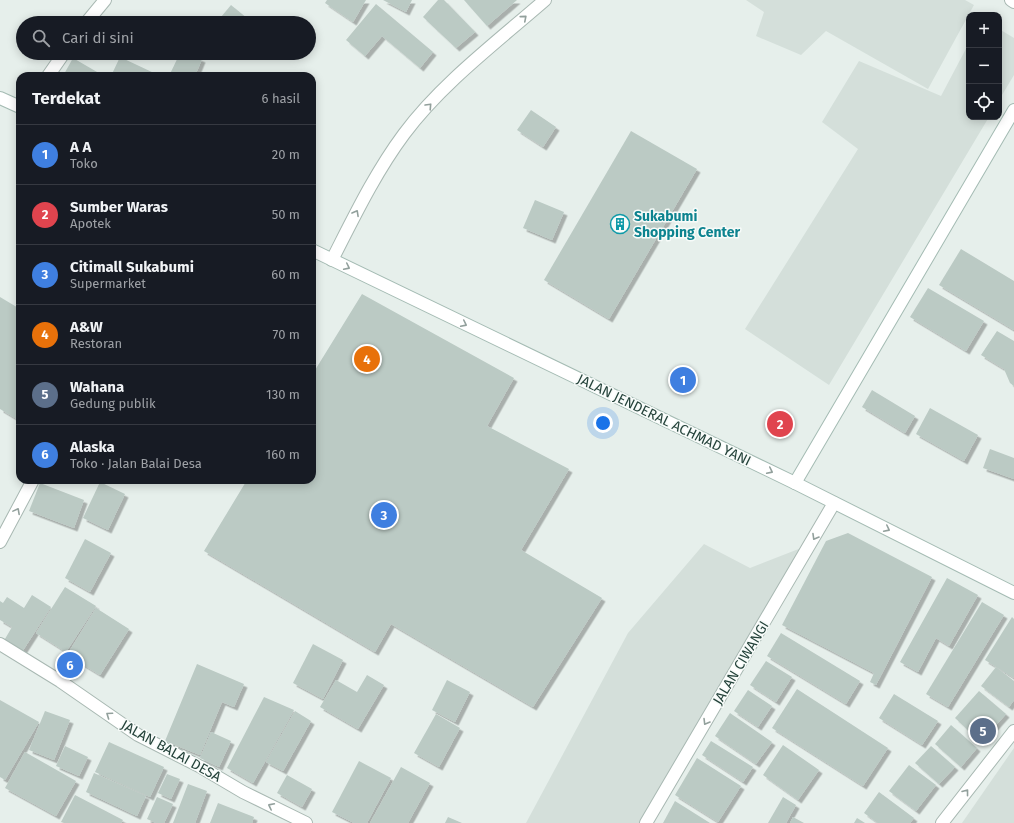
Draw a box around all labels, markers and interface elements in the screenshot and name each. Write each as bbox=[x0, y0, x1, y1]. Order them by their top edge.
map controls bbox=[966, 12, 1002, 120]
button: + bbox=[966, 12, 1002, 48]
one-way arrow bbox=[520, 15, 527, 22]
search box bbox=[16, 16, 316, 60]
icon: search bbox=[30, 27, 52, 49]
text: Cari di sini bbox=[62, 29, 134, 47]
button: − bbox=[966, 48, 1002, 84]
button: locate bbox=[966, 84, 1002, 120]
text: Terdekat bbox=[32, 88, 101, 109]
text: 6 hasil bbox=[262, 91, 300, 106]
one-way arrow bbox=[424, 103, 432, 111]
text: A A bbox=[70, 138, 91, 156]
text: 1 bbox=[42, 147, 48, 162]
text: 20 m bbox=[272, 147, 300, 162]
text: Toko bbox=[70, 156, 98, 171]
text: Sumber Waras bbox=[70, 198, 168, 216]
text: 2 bbox=[42, 207, 48, 222]
text: 50 m bbox=[272, 207, 300, 222]
place label: Sukabumi Shopping Center bbox=[634, 208, 740, 241]
one-way arrow bbox=[351, 210, 359, 217]
building icon: Sukabumi Shopping Center bbox=[609, 213, 631, 235]
text: Apotek bbox=[70, 216, 111, 231]
text: Citimall Sukabumi bbox=[70, 258, 194, 276]
one-way arrow bbox=[343, 262, 350, 270]
text: 3 bbox=[42, 267, 48, 282]
text: 60 m bbox=[271, 267, 300, 282]
text: Supermarket bbox=[70, 276, 146, 291]
text: A&W bbox=[70, 318, 103, 336]
one-way arrow bbox=[460, 319, 467, 327]
text: 4 bbox=[41, 327, 49, 342]
text: 70 m bbox=[273, 327, 300, 342]
text: Restoran bbox=[70, 336, 122, 351]
pin: 4 bbox=[354, 344, 380, 374]
pin: 1 bbox=[670, 365, 696, 395]
street label: JALAN JENDERAL ACHMAD YANI bbox=[574, 370, 754, 470]
text: Wahana bbox=[70, 378, 124, 396]
text: 5 bbox=[42, 387, 48, 402]
text: 130 m bbox=[266, 387, 300, 402]
text: Gedung publik bbox=[70, 396, 156, 411]
pin: 2 bbox=[767, 409, 793, 439]
your location bbox=[593, 413, 613, 433]
text: Alaska bbox=[70, 438, 115, 456]
text: 6 bbox=[41, 447, 49, 462]
text: 160 m bbox=[266, 447, 300, 462]
text: Toko · Jalan Balai Desa bbox=[70, 456, 202, 471]
one-way arrow bbox=[766, 466, 774, 474]
pin: 3 bbox=[371, 500, 397, 530]
one-way arrow bbox=[12, 508, 20, 515]
one-way arrow bbox=[882, 524, 890, 532]
one-way arrow bbox=[812, 533, 819, 540]
street label: JALAN CIWANGI bbox=[709, 618, 773, 708]
pin: 6 bbox=[57, 650, 83, 680]
one-way arrow bbox=[106, 712, 113, 720]
street label: JALAN BALAI DESA bbox=[118, 716, 224, 786]
pin: 5 bbox=[970, 716, 996, 746]
one-way arrow bbox=[704, 718, 711, 725]
one-way arrow bbox=[961, 790, 968, 797]
one-way arrow bbox=[268, 803, 275, 810]

